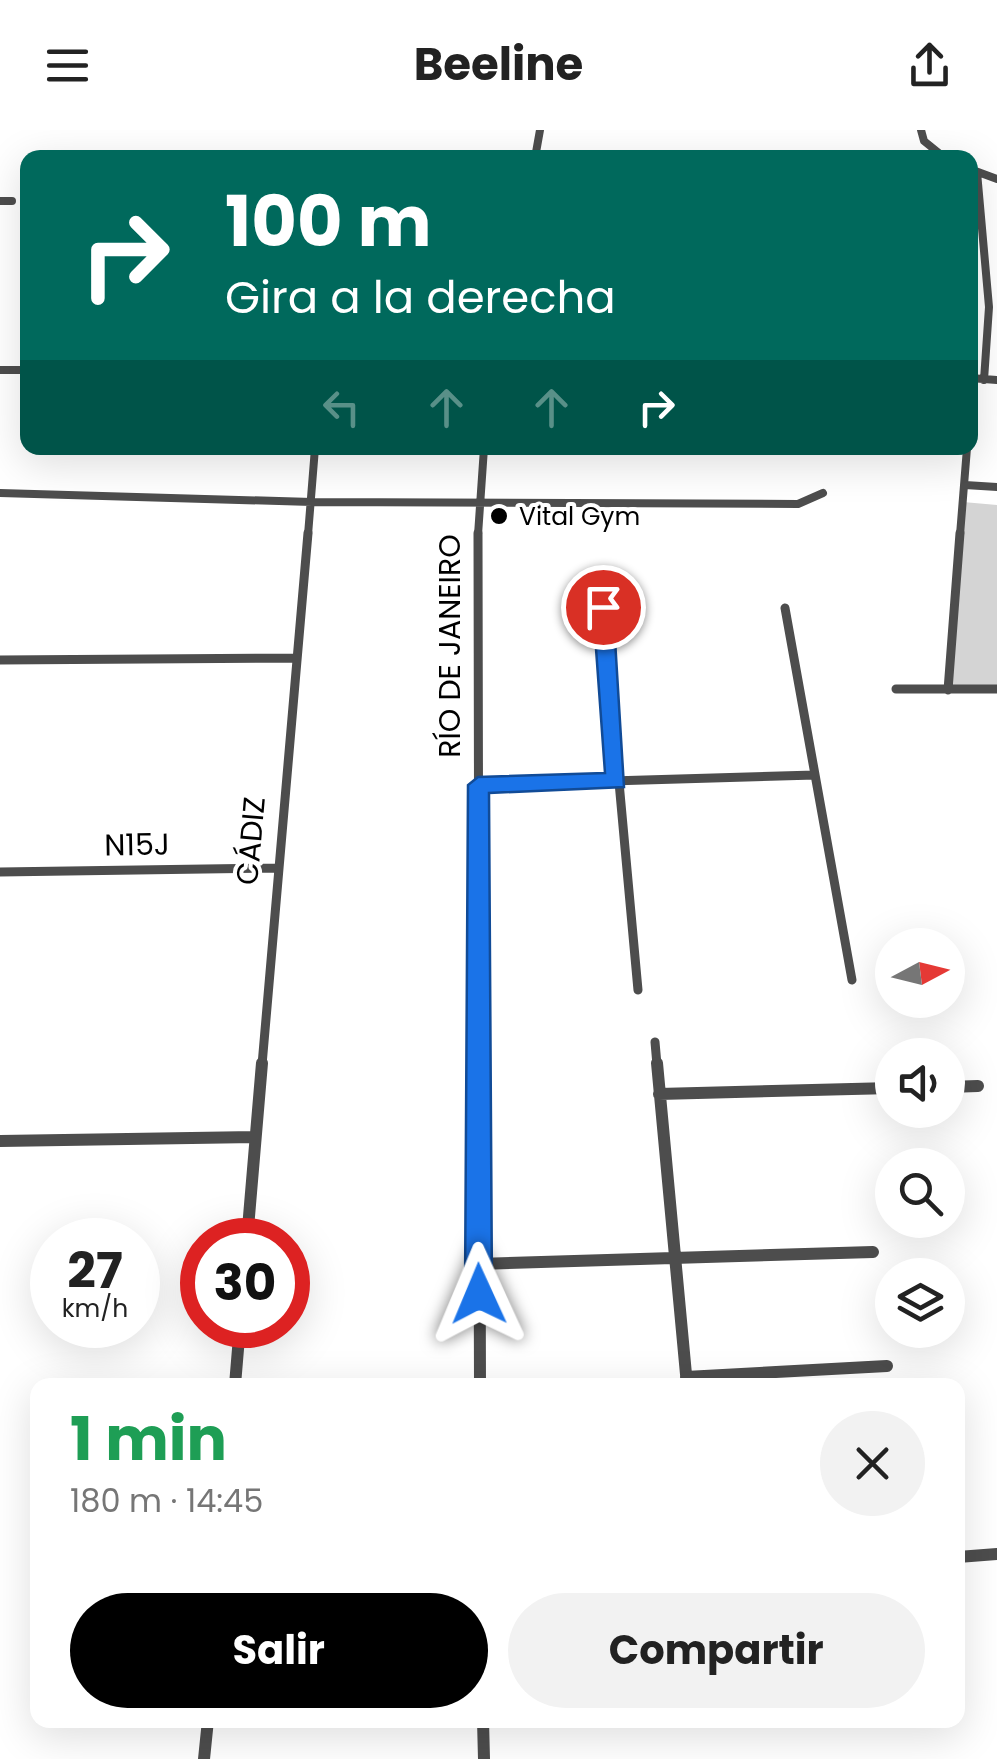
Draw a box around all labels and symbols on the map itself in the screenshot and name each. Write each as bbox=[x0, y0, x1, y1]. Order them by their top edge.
place label: Vital Gym bbox=[519, 499, 640, 534]
marker: Vital Gym bbox=[488, 505, 510, 527]
street label: RÍO DE JANEIRO bbox=[428, 534, 471, 758]
pin bbox=[561, 565, 646, 650]
street label: CÁDIZ bbox=[225, 795, 276, 887]
street label: N15J bbox=[104, 822, 170, 867]
north arrow bbox=[875, 928, 965, 1018]
speed limit sign: 30 bbox=[180, 1218, 310, 1348]
position arrow bbox=[427, 1242, 531, 1346]

